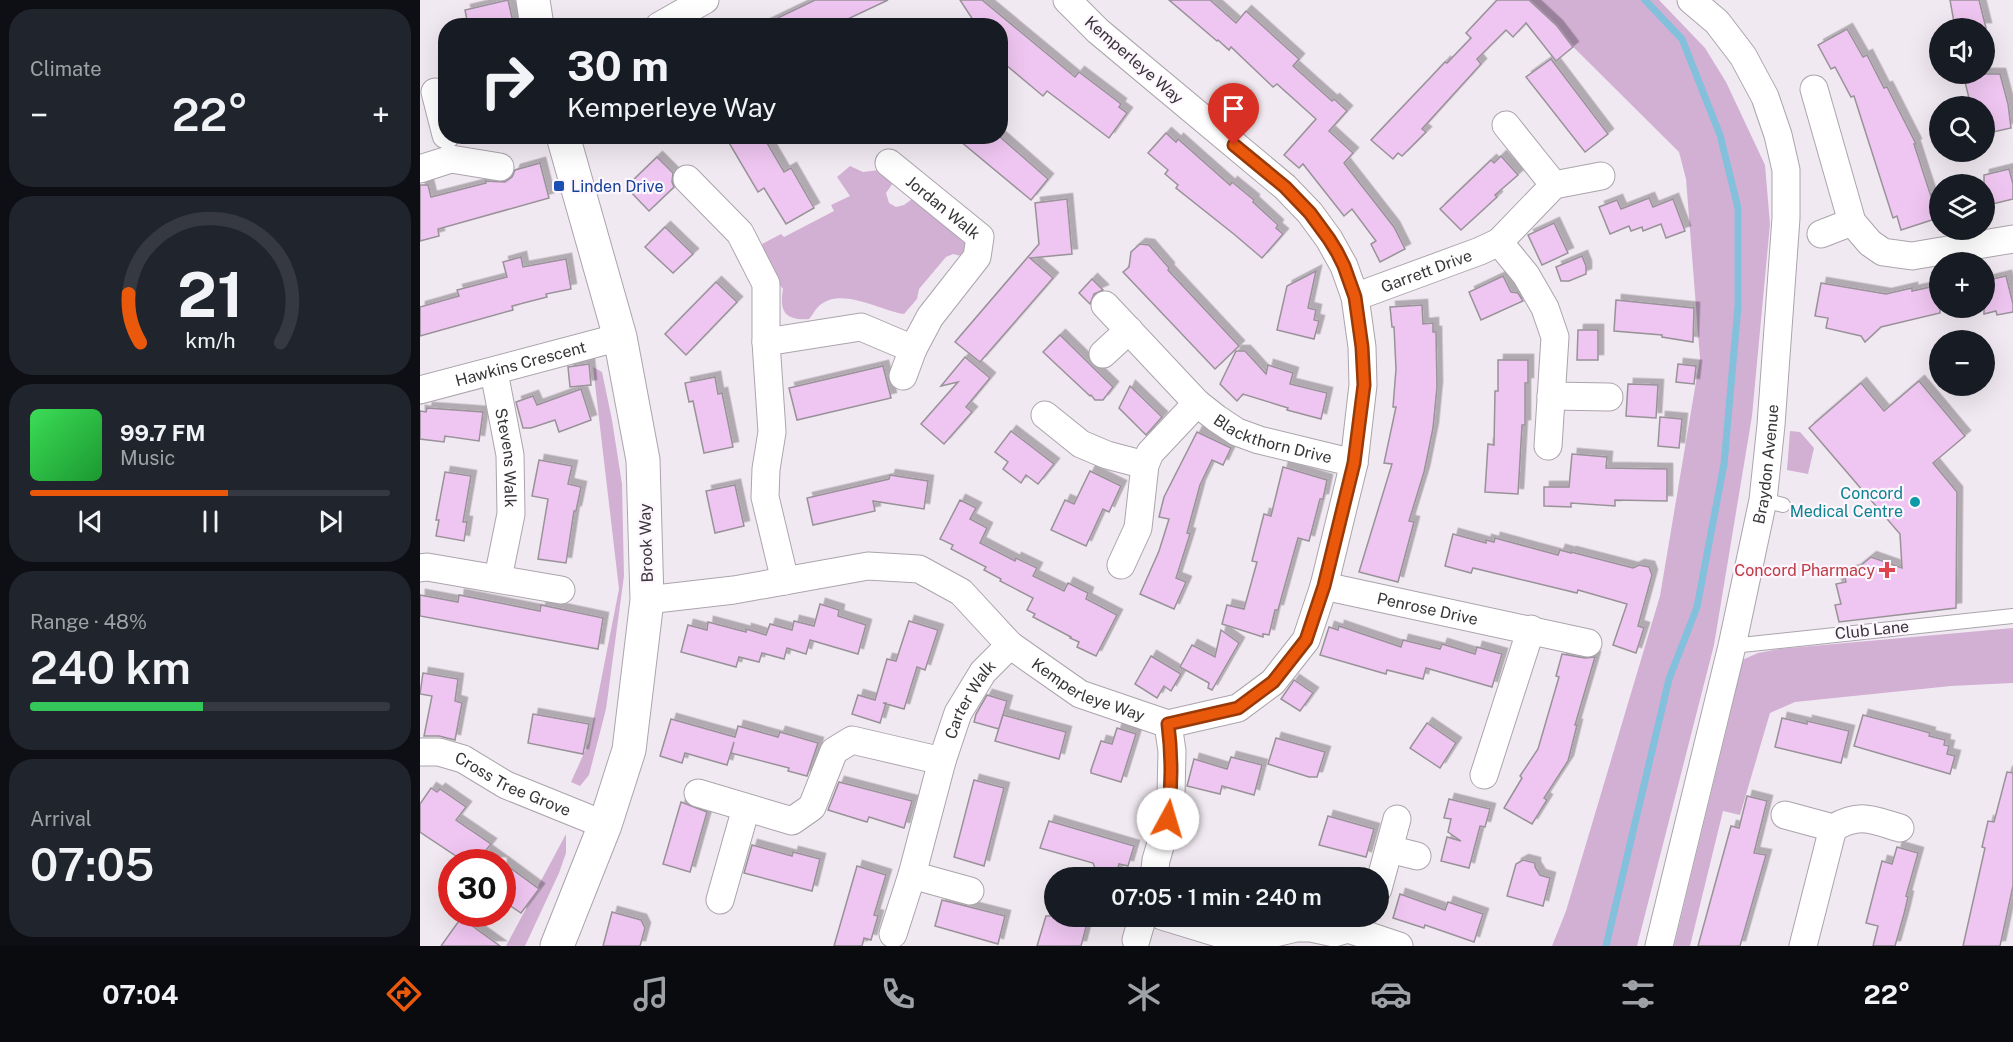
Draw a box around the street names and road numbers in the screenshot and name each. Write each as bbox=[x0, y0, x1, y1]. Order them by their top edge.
street label: Kemperleye Way bbox=[1081, 12, 1187, 108]
street label: Jordan Walk bbox=[902, 171, 984, 243]
street label: Garrett Drive bbox=[1378, 245, 1474, 296]
street label: Hawkins Crescent bbox=[453, 337, 588, 390]
street label: Braydon Avenue bbox=[1749, 404, 1782, 526]
street label: Stevens Walk bbox=[492, 406, 520, 508]
street label: Blackthorn Drive bbox=[1210, 410, 1334, 467]
street label: Brook Way bbox=[635, 503, 657, 583]
street label: Penrose Drive bbox=[1375, 588, 1480, 629]
street label: Club Lane bbox=[1834, 617, 1910, 643]
street label: Kemperleye Way bbox=[1028, 654, 1148, 725]
street label: Carter Walk bbox=[941, 656, 999, 741]
street label: Cross Tree Grove bbox=[453, 748, 574, 820]

